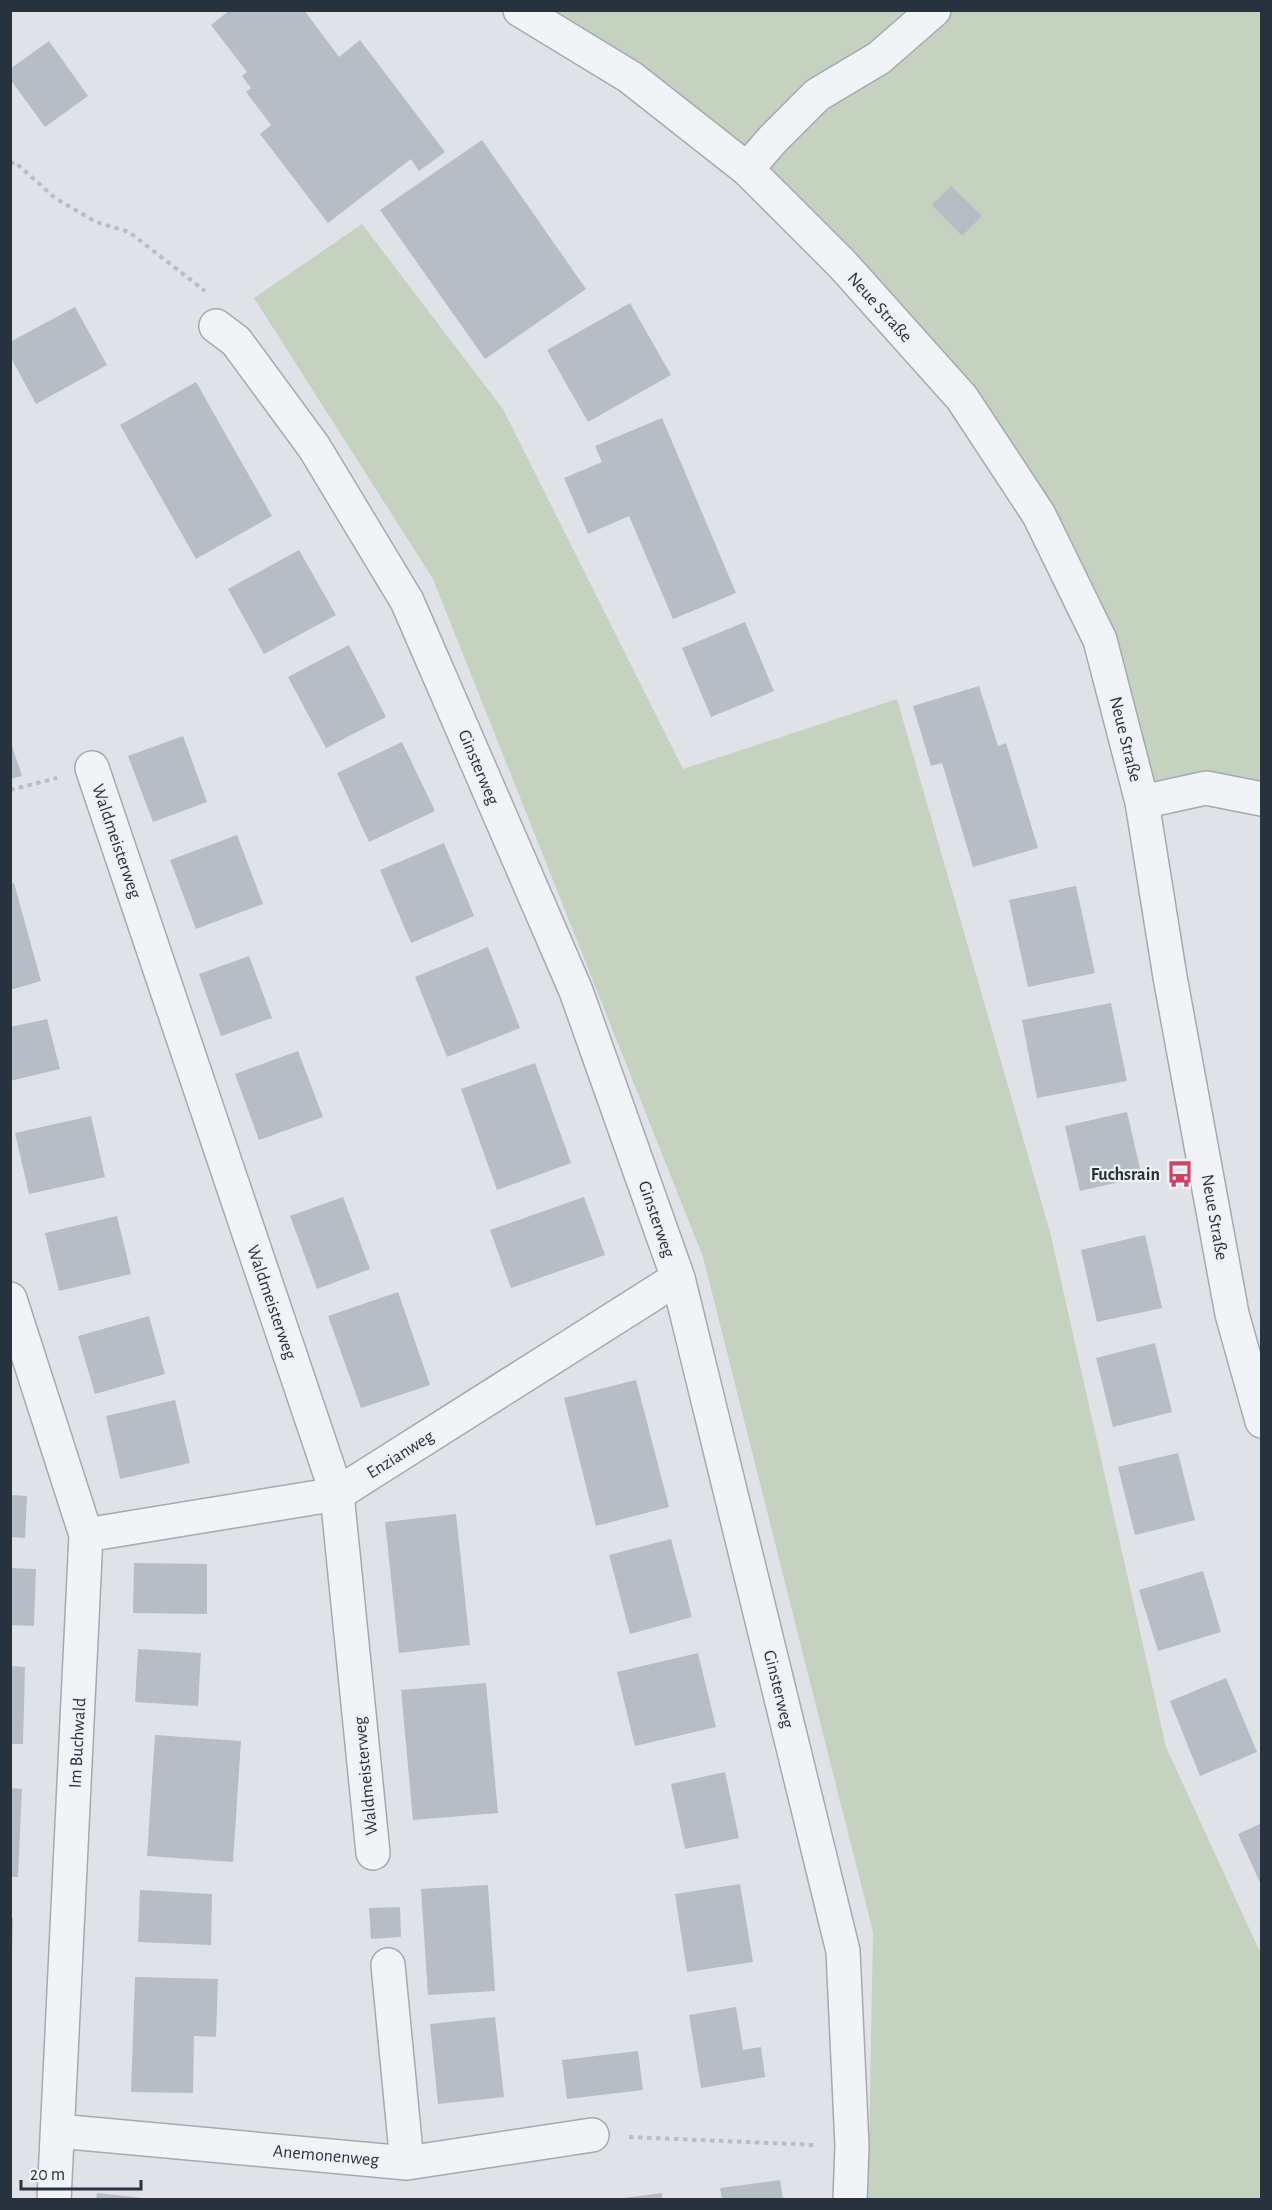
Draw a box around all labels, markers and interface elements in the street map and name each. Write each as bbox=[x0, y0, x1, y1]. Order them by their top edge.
street label: Neue Straße bbox=[843, 269, 915, 346]
street label: Neue Straße bbox=[1106, 695, 1144, 784]
street label: Ginsterweg bbox=[454, 727, 502, 808]
street label: Waldmeisterweg bbox=[88, 782, 144, 901]
bus stop icon: Fuchsrain bbox=[1165, 1159, 1195, 1189]
place label: Fuchsrain bbox=[1091, 1166, 1160, 1184]
street label: Neue Straße bbox=[1198, 1173, 1230, 1262]
street label: Ginsterweg bbox=[635, 1179, 678, 1260]
street label: Waldmeisterweg bbox=[243, 1243, 299, 1362]
street label: Enzianweg bbox=[364, 1427, 437, 1482]
street label: Ginsterweg bbox=[760, 1648, 796, 1730]
street label: Im Buchwald bbox=[67, 1697, 89, 1789]
street label: Waldmeisterweg bbox=[351, 1715, 381, 1836]
street label: Anemonenweg bbox=[272, 2142, 380, 2170]
scale bar bbox=[21, 2153, 141, 2191]
text: 20 m bbox=[30, 2166, 65, 2184]

